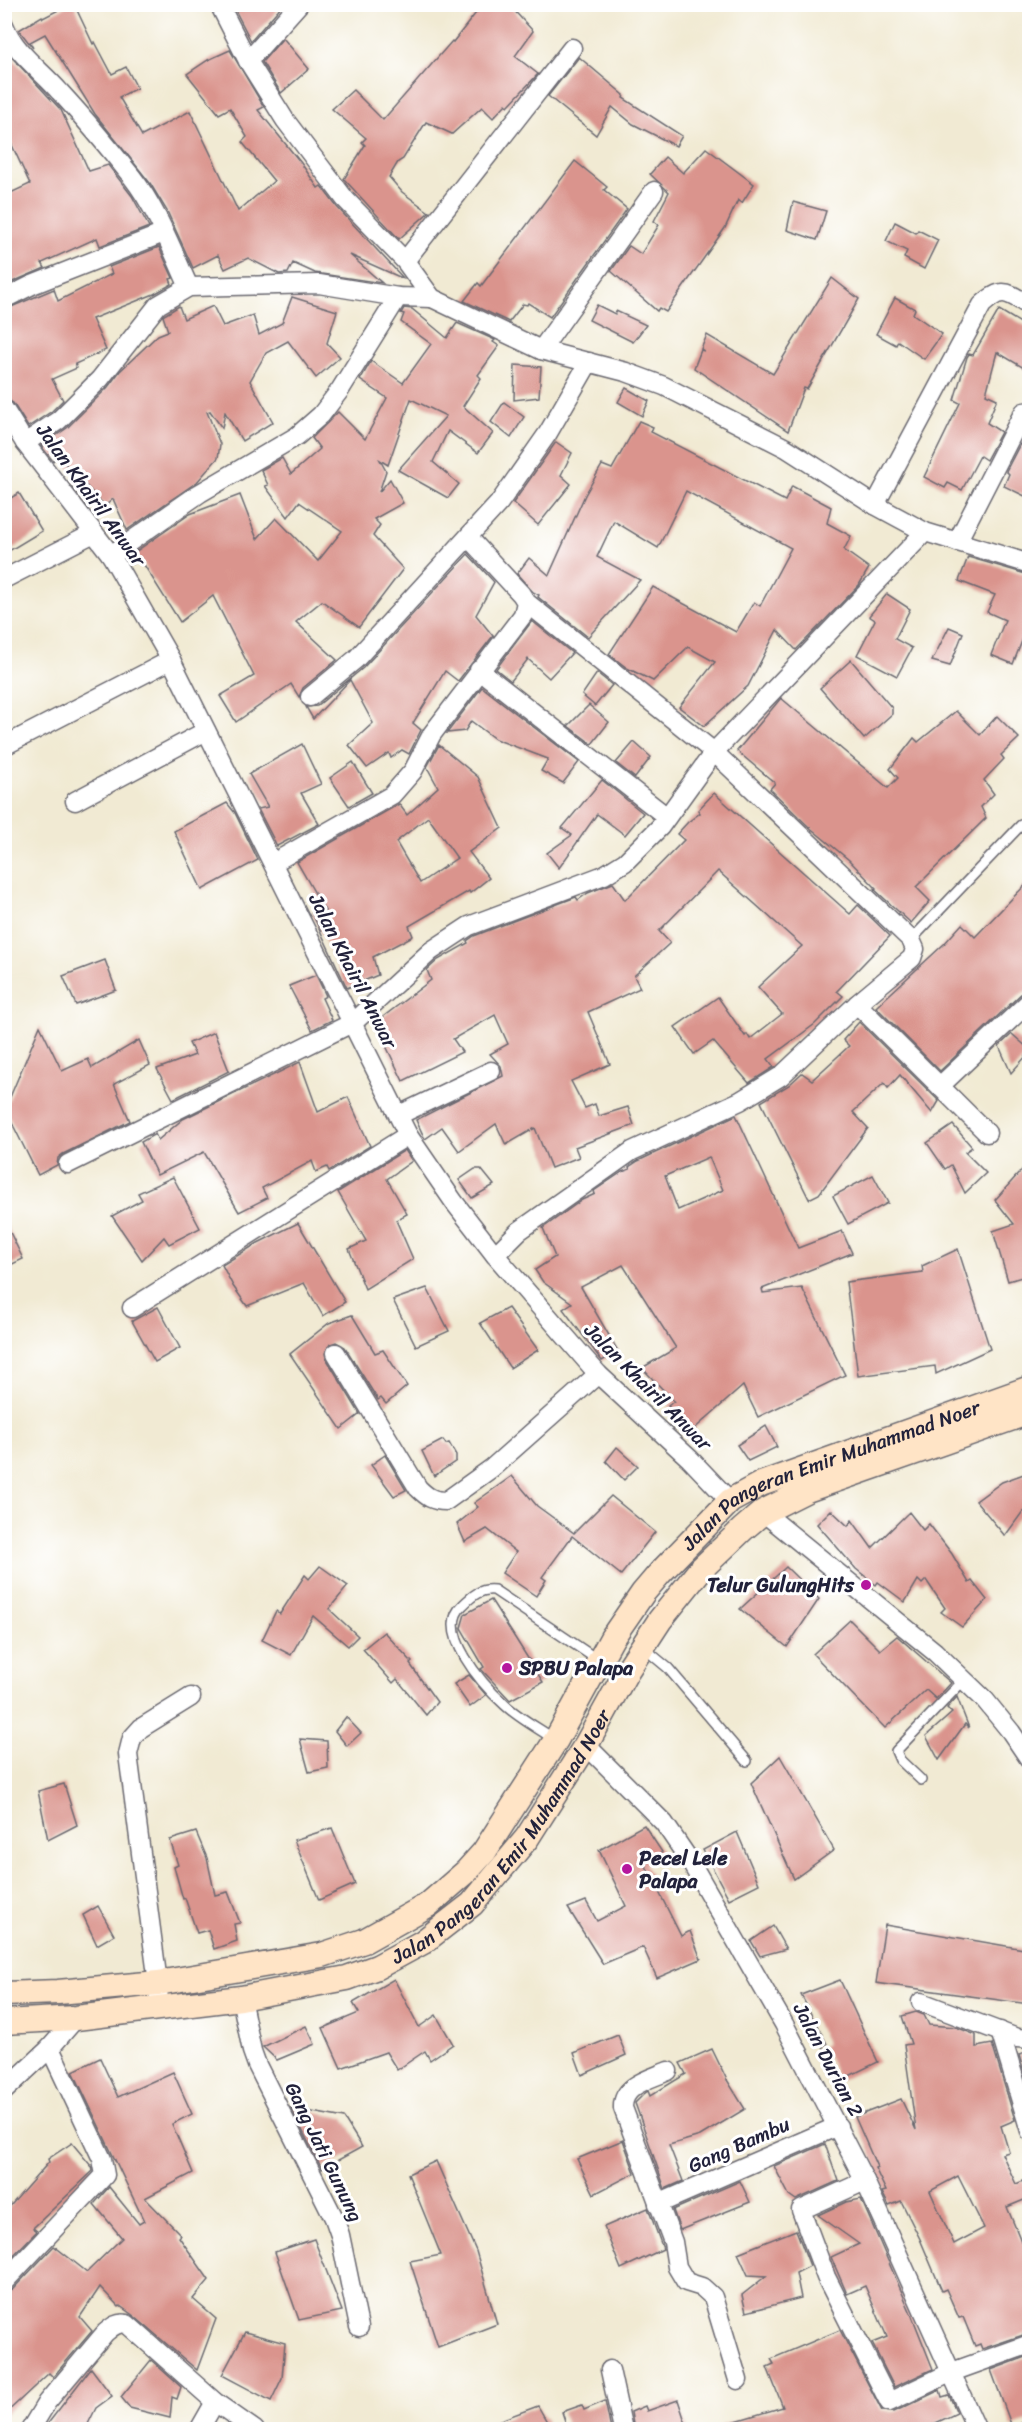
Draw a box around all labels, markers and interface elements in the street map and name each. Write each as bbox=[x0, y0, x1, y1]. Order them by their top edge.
street label: Jalan Khairil Anwar bbox=[26, 415, 156, 576]
street label: Jalan Khairil Anwar bbox=[298, 886, 408, 1056]
street label: Jalan Khairil Anwar bbox=[575, 1314, 722, 1461]
street label: Jalan Pangeran Emir Muhammad Noer bbox=[672, 1389, 987, 1560]
place label: Telur GulungHits bbox=[707, 1568, 855, 1603]
marker: Telur GulungHits bbox=[859, 1578, 873, 1592]
place label: SPBU Palapa bbox=[518, 1651, 634, 1686]
marker: SPBU Palapa bbox=[500, 1661, 514, 1675]
street label: Jalan Pangeran Emir Muhammad Noer bbox=[384, 1701, 621, 1974]
place label: Pecel Lele Palapa bbox=[639, 1841, 728, 1899]
marker: Pecel Lele Palapa bbox=[620, 1862, 634, 1876]
street label: Jalan Durian 2 bbox=[783, 1996, 873, 2124]
street label: Gang Jati Gunung bbox=[275, 2076, 373, 2228]
street label: Gang Bambu bbox=[682, 2107, 796, 2183]

